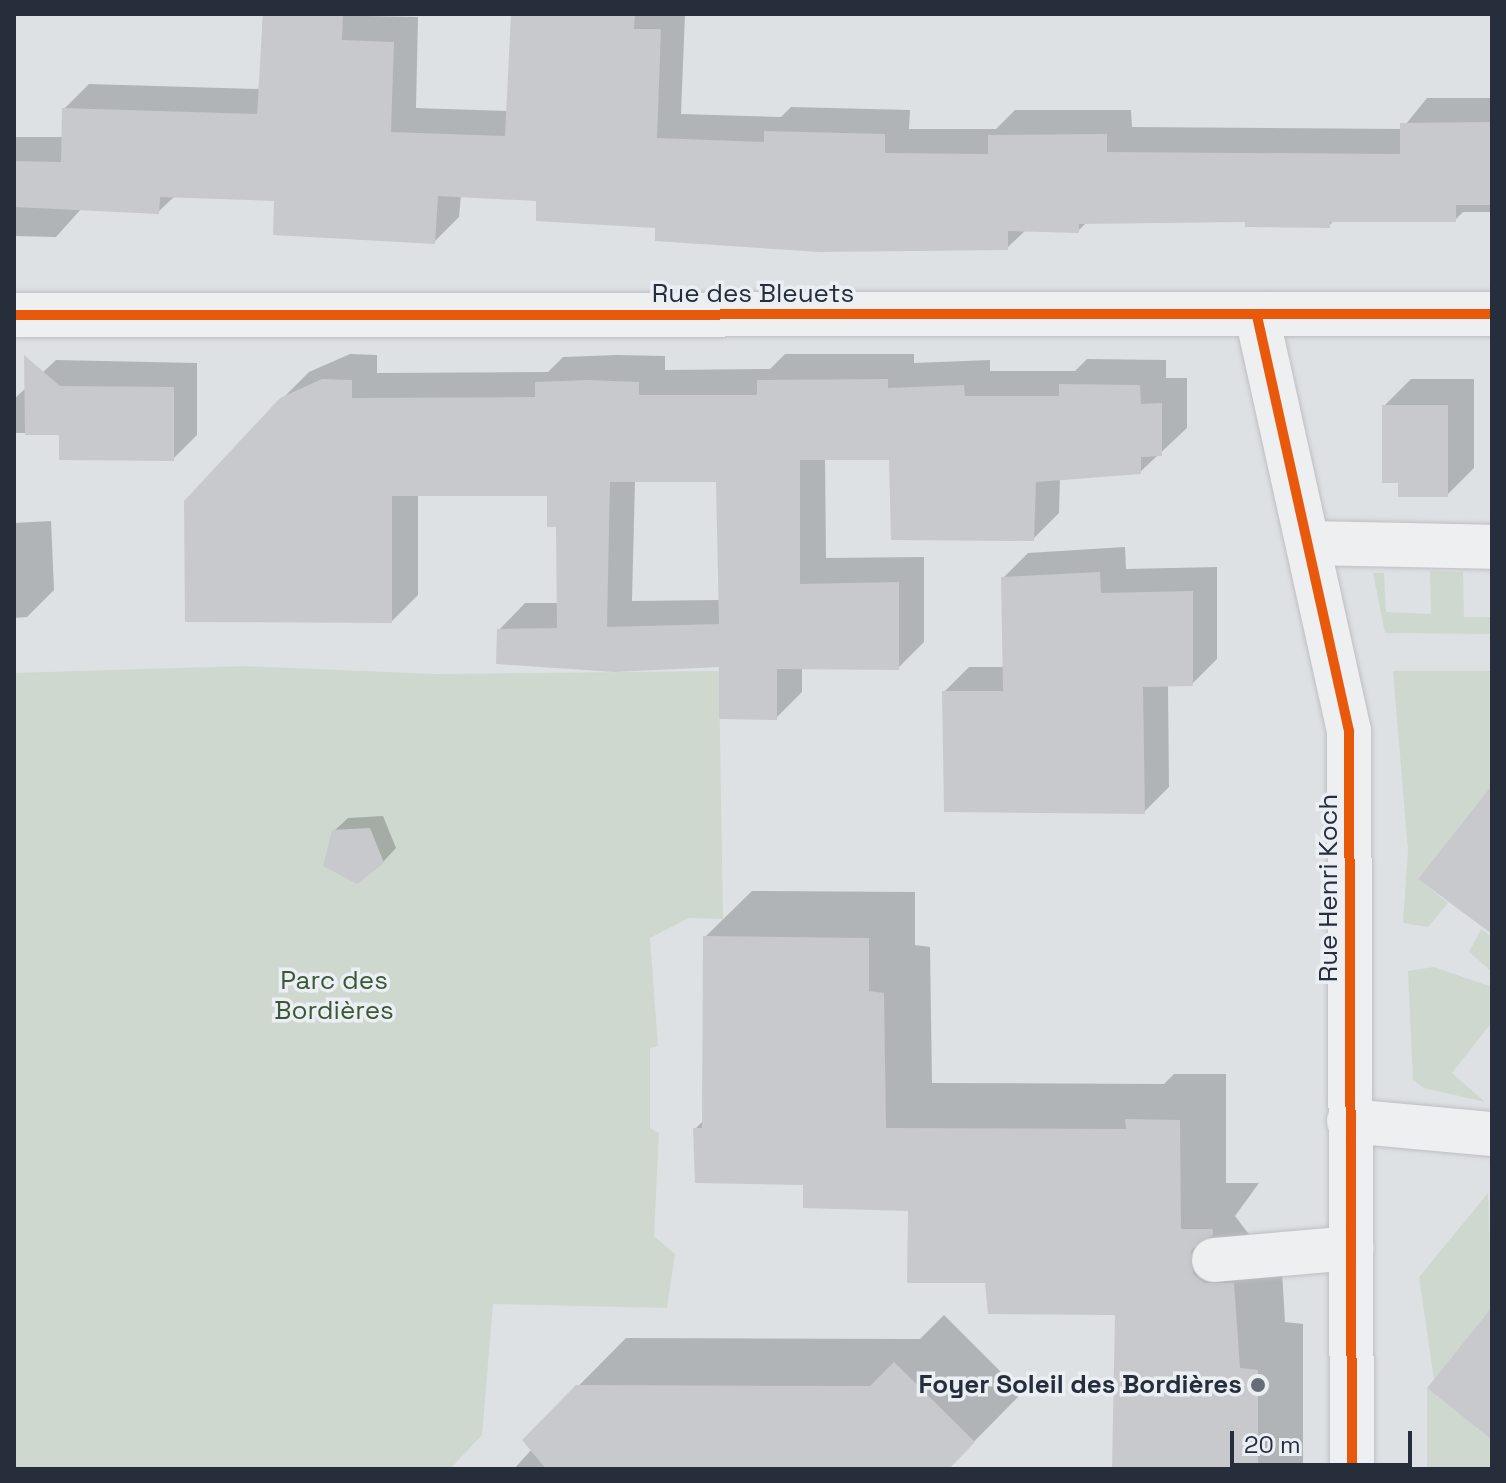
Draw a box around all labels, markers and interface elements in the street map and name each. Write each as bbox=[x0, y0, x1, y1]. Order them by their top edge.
street label: Rue des Bleuets bbox=[652, 278, 854, 310]
street label: Rue Henri Koch bbox=[1313, 794, 1345, 982]
park label: Parc des Bordières bbox=[274, 965, 394, 1026]
place label: Foyer Soleil des Bordières bbox=[919, 1369, 1242, 1401]
marker: Foyer Soleil des Bordières bbox=[1249, 1376, 1267, 1394]
scale bar bbox=[1234, 1415, 1416, 1465]
text: 20 m bbox=[1244, 1429, 1301, 1460]

